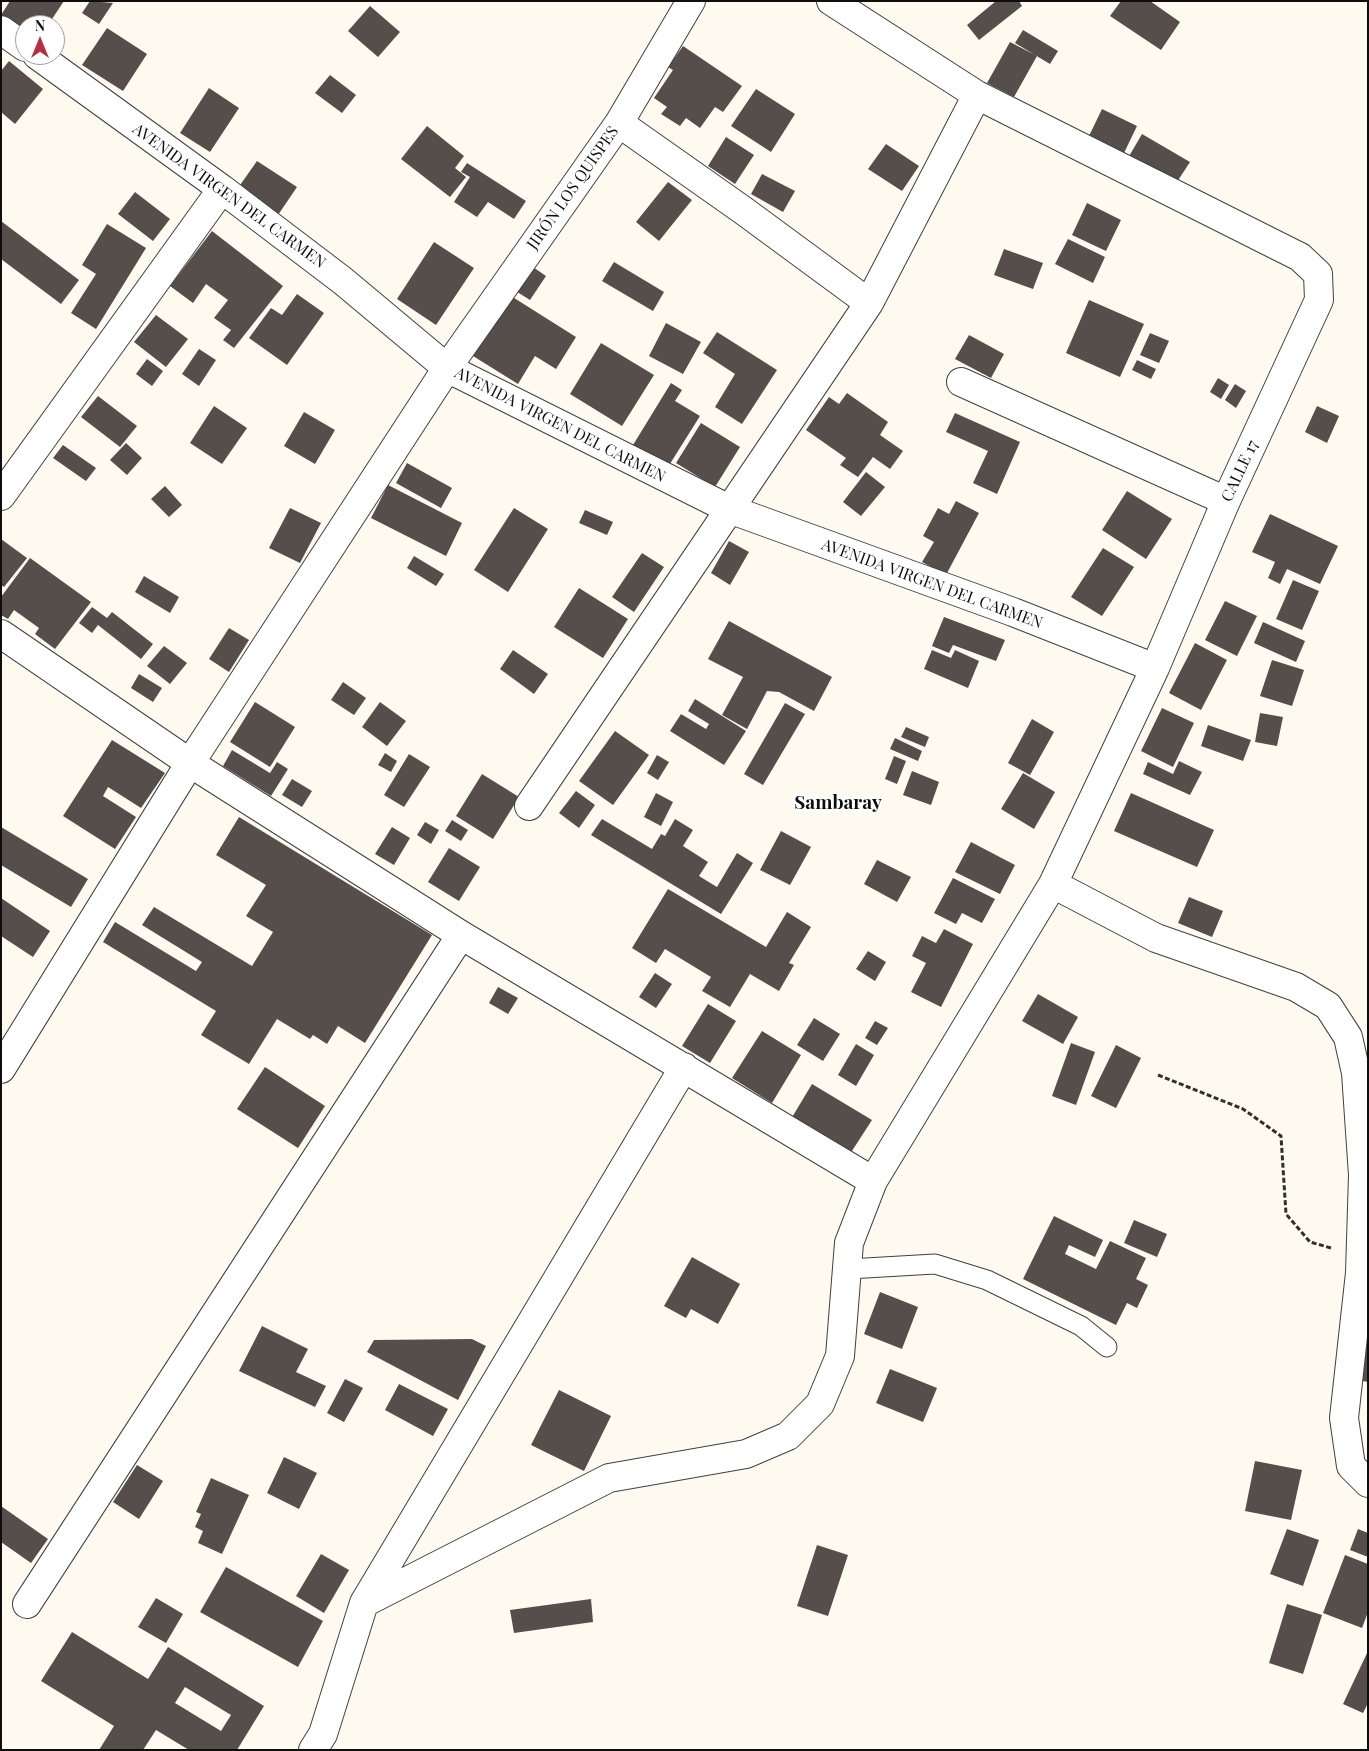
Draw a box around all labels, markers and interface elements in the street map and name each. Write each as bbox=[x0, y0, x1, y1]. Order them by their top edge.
north arrow bbox=[15, 15, 65, 65]
text: N bbox=[35, 16, 45, 35]
street label: AVENIDA VIRGEN DEL CARMEN bbox=[129, 119, 329, 273]
street label: JIRÓN LOS QUISPES bbox=[523, 123, 623, 253]
street label: AVENIDA VIRGEN DEL CARMEN bbox=[451, 363, 669, 487]
street label: CALLE 17 bbox=[1217, 437, 1263, 505]
street label: AVENIDA VIRGEN DEL CARMEN bbox=[819, 535, 1045, 633]
district label: Sambaray bbox=[794, 792, 882, 814]

